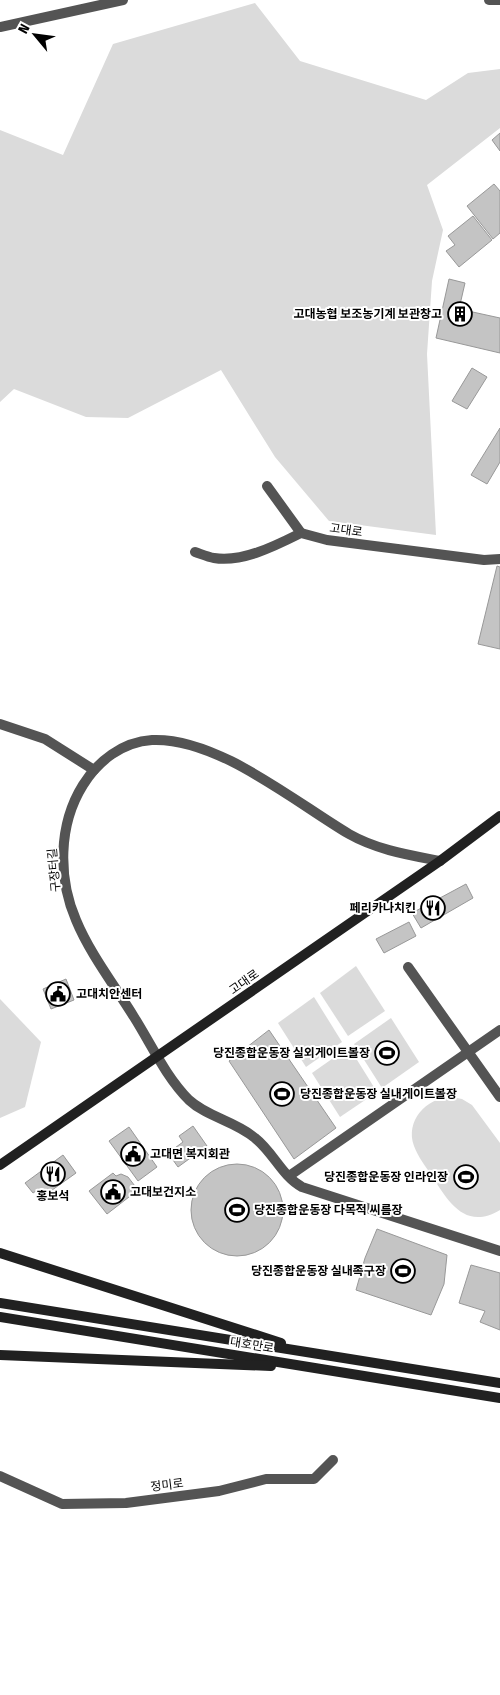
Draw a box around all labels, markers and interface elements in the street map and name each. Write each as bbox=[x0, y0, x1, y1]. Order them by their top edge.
north arrow bbox=[10, 10, 60, 60]
text: N bbox=[15, 21, 34, 37]
building icon: 고대농협 보조농기계 보관창고 bbox=[447, 301, 473, 327]
place label: 고대농협 보조농기계 보관창고 bbox=[293, 307, 442, 321]
street label: 고대로 bbox=[329, 521, 363, 539]
street label: 구장터길 bbox=[45, 847, 63, 893]
restaurant icon: 페리카나치킨 bbox=[420, 895, 446, 921]
place label: 페리카나치킨 bbox=[350, 901, 416, 915]
street label: 고대로 bbox=[226, 967, 262, 997]
public building icon: 고대치안센터 bbox=[45, 981, 71, 1007]
place label: 고대치안센터 bbox=[76, 987, 142, 1001]
sports icon: 당진종합운동장 실외게이트볼장 bbox=[374, 1040, 400, 1066]
place label: 당진종합운동장 실외게이트볼장 bbox=[213, 1046, 370, 1060]
sports icon: 당진종합운동장 실내게이트볼장 bbox=[269, 1081, 295, 1107]
place label: 당진종합운동장 실내게이트볼장 bbox=[300, 1087, 457, 1101]
public building icon: 고대면 복지회관 bbox=[120, 1141, 146, 1167]
place label: 고대면 복지회관 bbox=[150, 1147, 230, 1161]
restaurant icon: 홍보석 bbox=[40, 1161, 66, 1187]
sports icon: 당진종합운동장 인라인장 bbox=[453, 1164, 479, 1190]
place label: 당진종합운동장 인라인장 bbox=[324, 1170, 448, 1184]
public building icon: 고대보건지소 bbox=[100, 1179, 126, 1205]
place label: 고대보건지소 bbox=[130, 1185, 196, 1199]
place label: 홍보석 bbox=[36, 1189, 70, 1203]
sports icon: 당진종합운동장 다목적 씨름장 bbox=[224, 1197, 250, 1223]
place label: 당진종합운동장 다목적 씨름장 bbox=[254, 1203, 403, 1217]
sports icon: 당진종합운동장 실내족구장 bbox=[390, 1258, 416, 1284]
place label: 당진종합운동장 실내족구장 bbox=[251, 1264, 386, 1278]
street label: 대호만로 bbox=[229, 1335, 275, 1355]
street label: 정미로 bbox=[150, 1476, 184, 1494]

